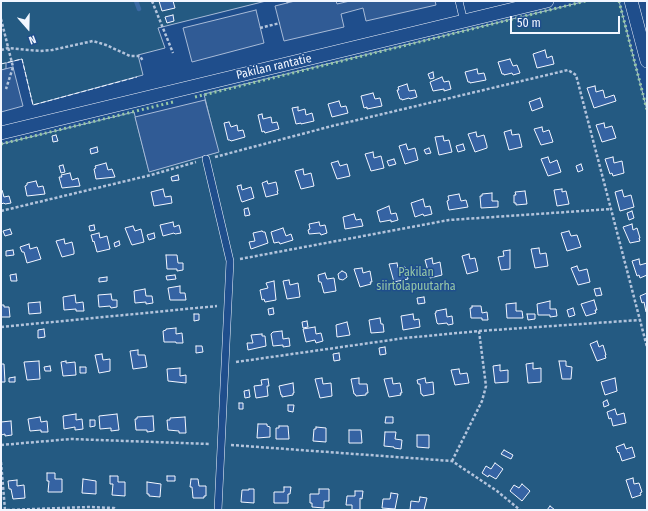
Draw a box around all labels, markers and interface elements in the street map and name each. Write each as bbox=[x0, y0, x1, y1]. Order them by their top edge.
north arrow bbox=[8, 8, 48, 48]
scale bar bbox=[512, 8, 622, 34]
text: 50 m bbox=[517, 16, 541, 30]
text: N bbox=[27, 33, 38, 47]
street label: Pakilan rantatie bbox=[235, 51, 313, 83]
park label: Pakilan siirtolapuutarha bbox=[376, 266, 456, 294]

